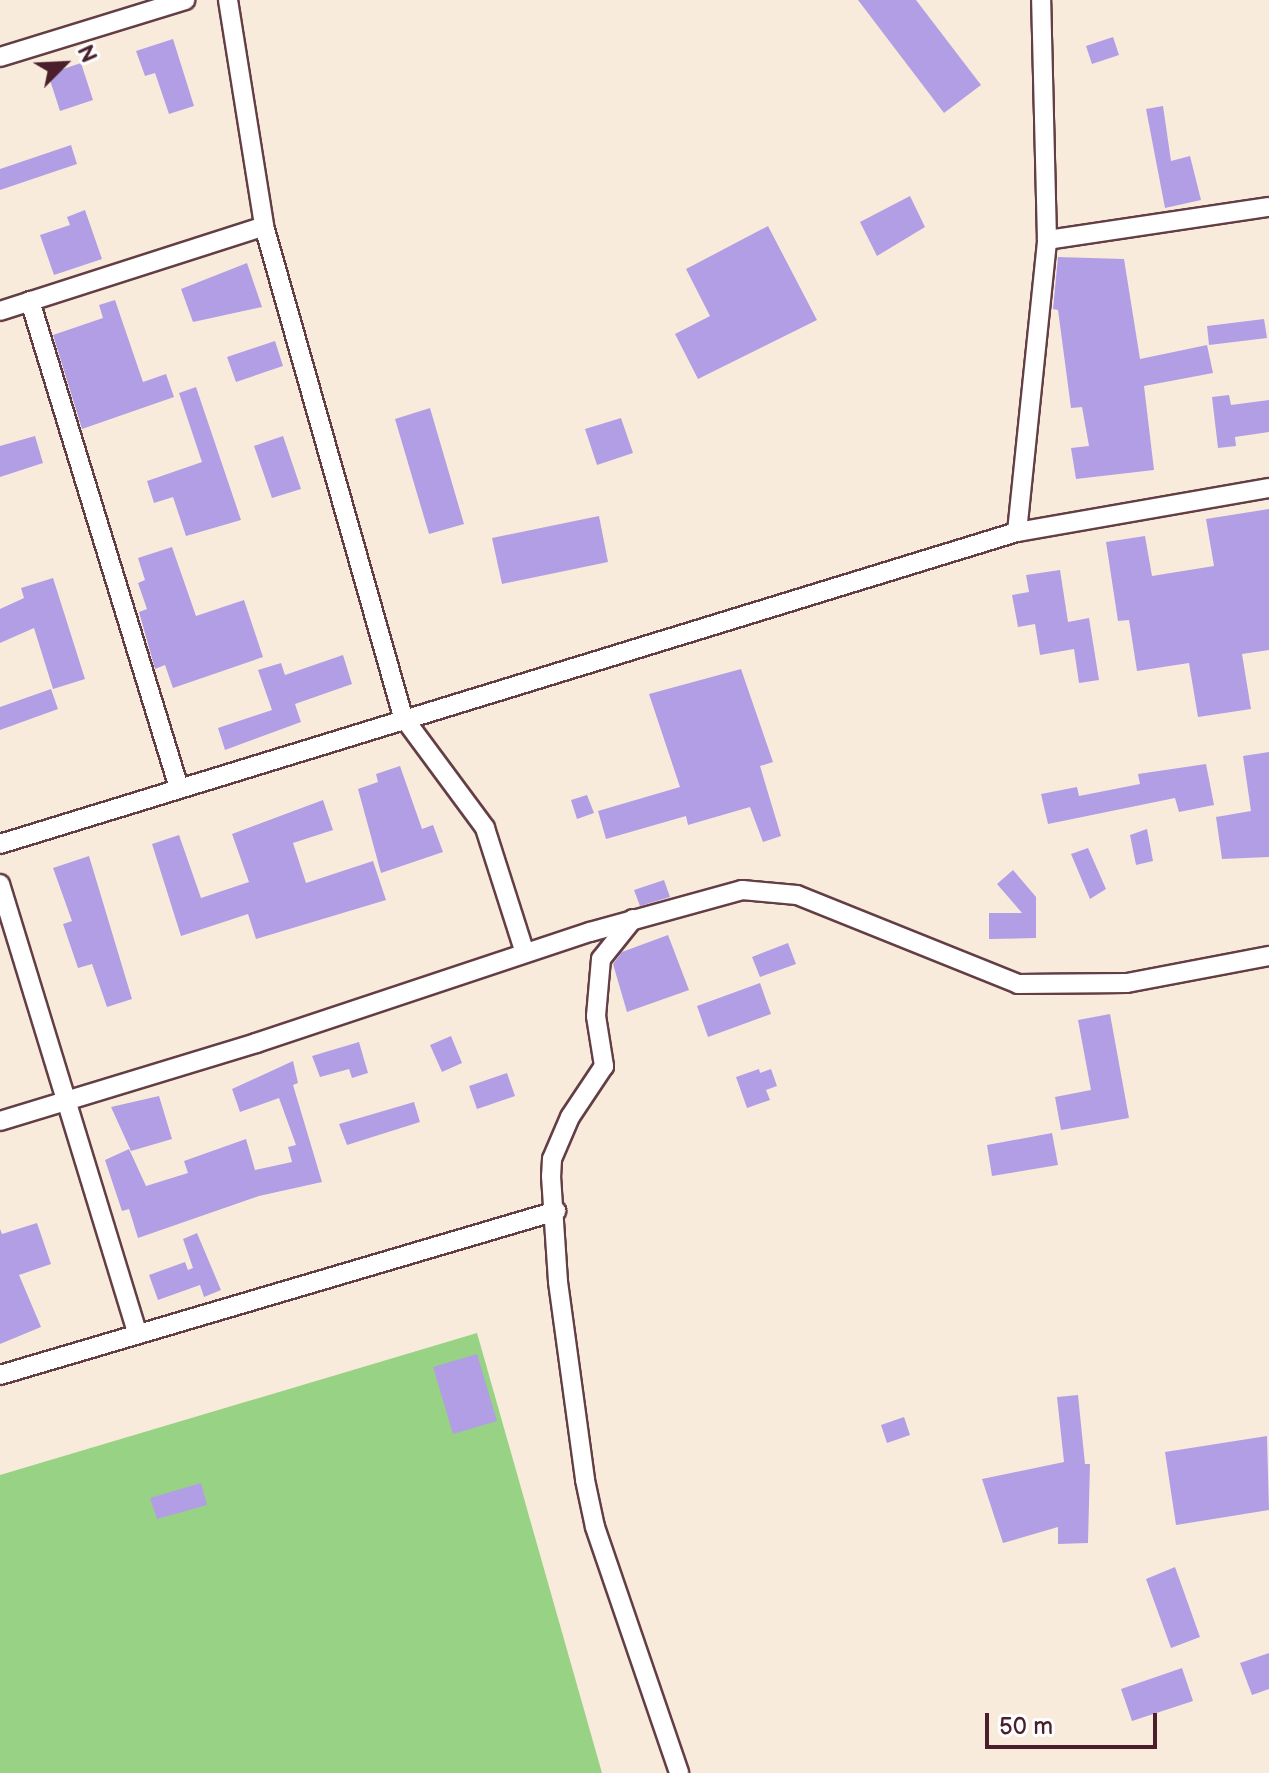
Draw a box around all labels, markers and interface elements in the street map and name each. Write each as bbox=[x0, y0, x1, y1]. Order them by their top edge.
north arrow bbox=[24, 24, 104, 104]
text: N bbox=[71, 41, 102, 67]
scale bar bbox=[989, 1697, 1161, 1747]
text: 50 m bbox=[999, 1712, 1053, 1741]

